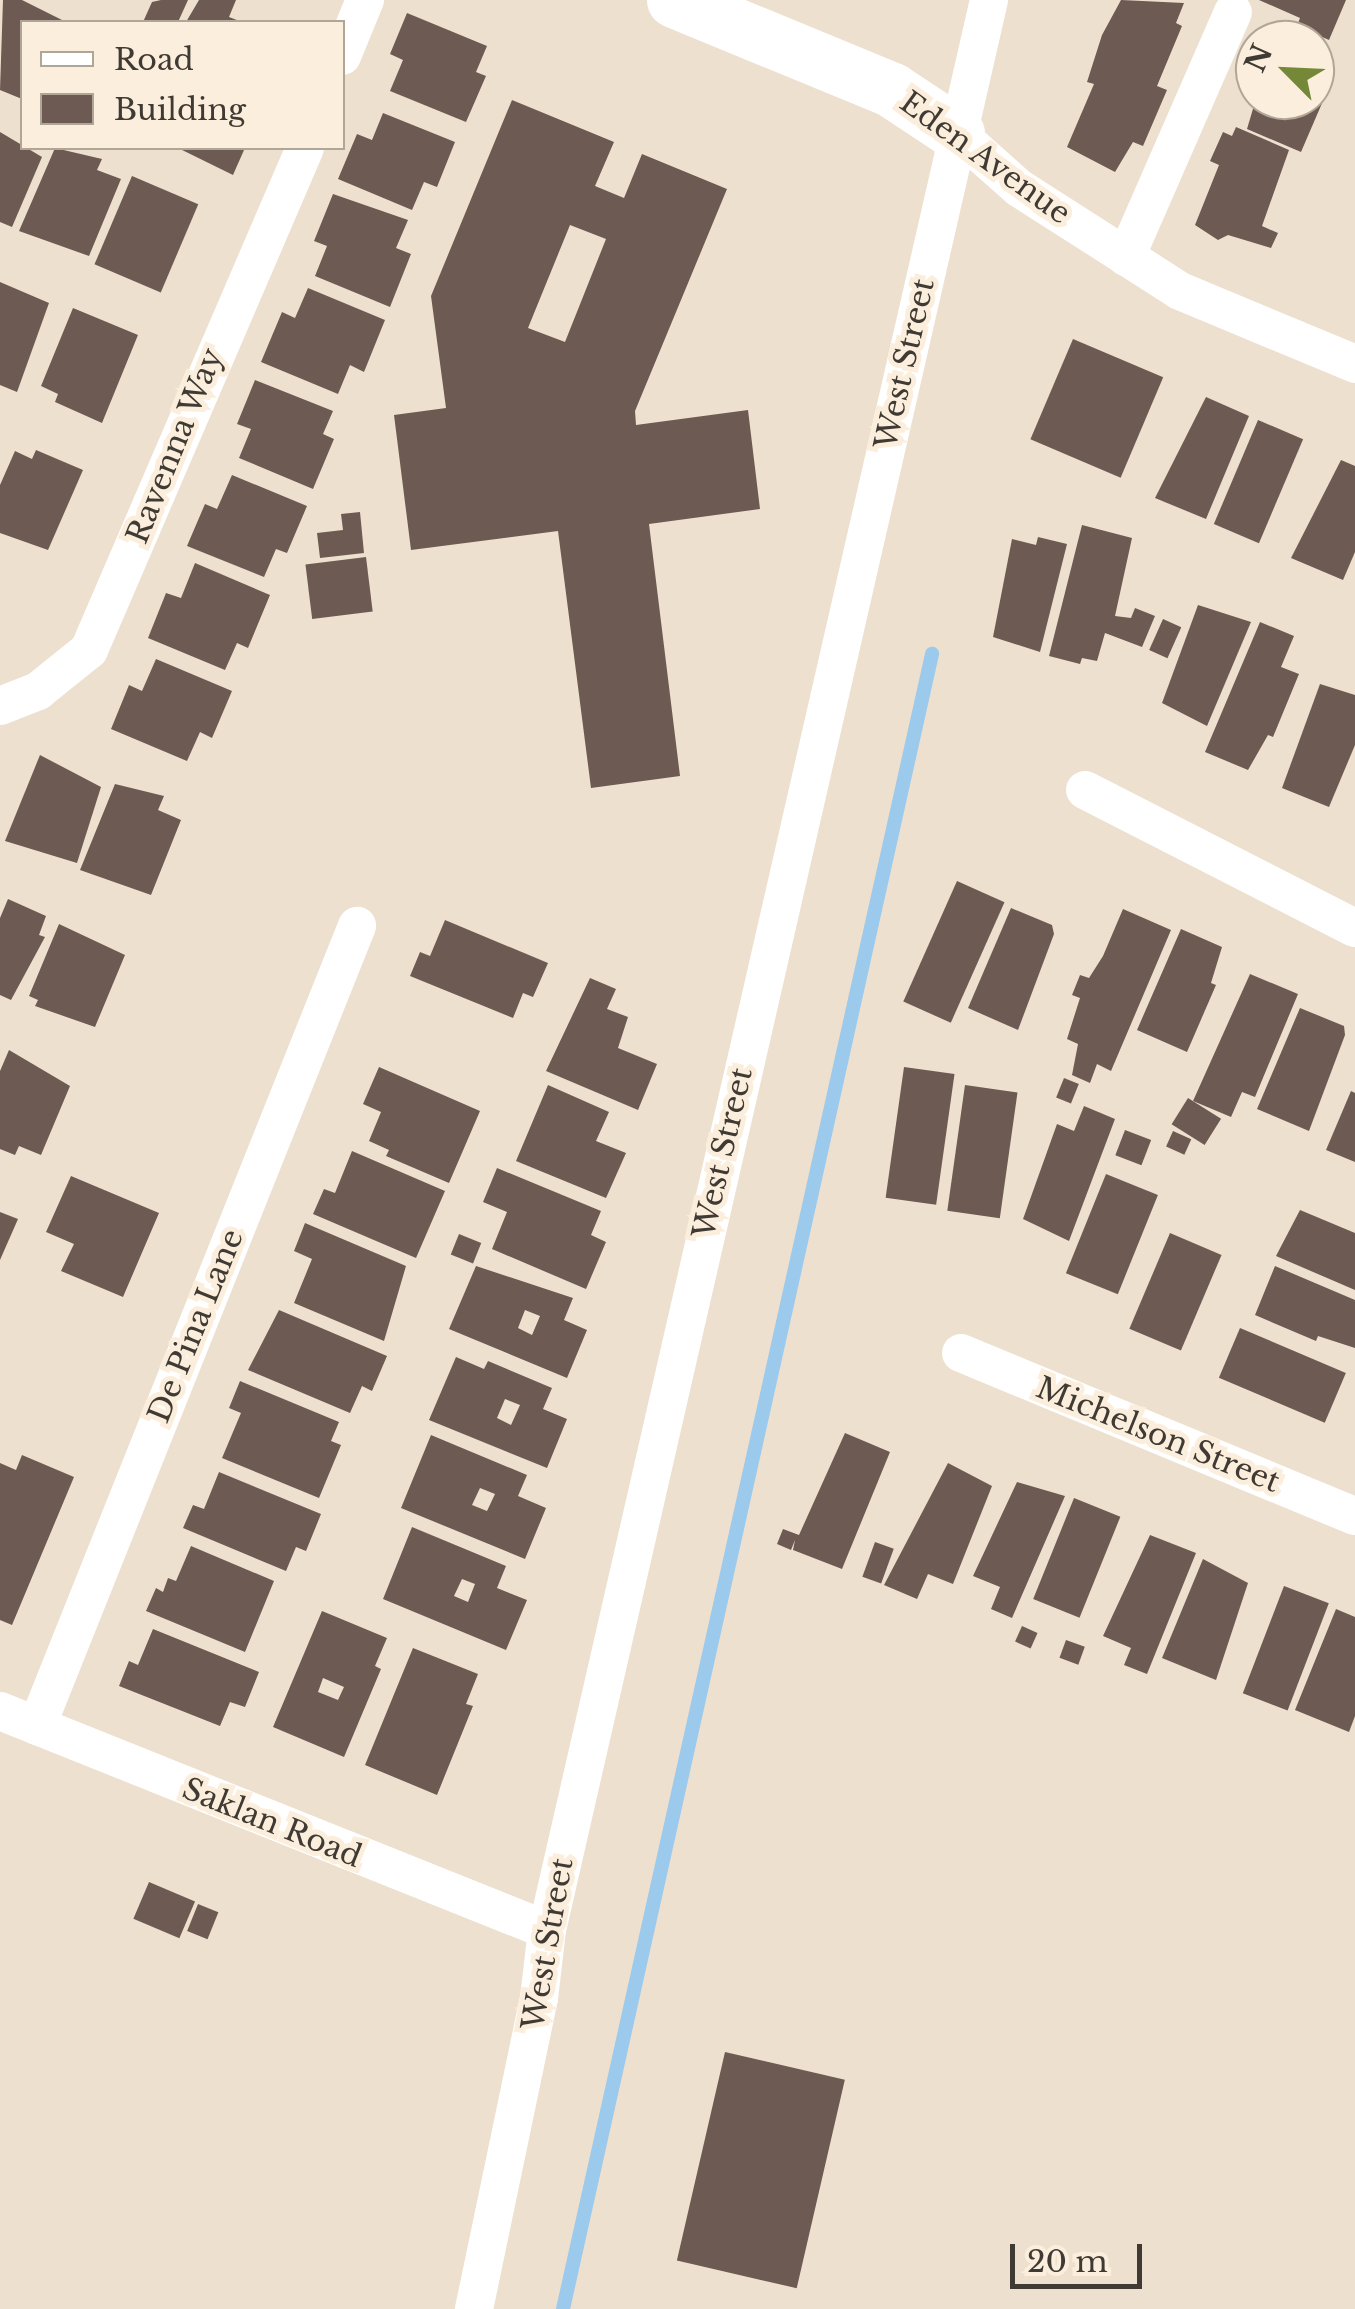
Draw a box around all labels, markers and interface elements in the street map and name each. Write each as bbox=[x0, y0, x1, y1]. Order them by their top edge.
legend bbox=[20, 20, 345, 150]
north arrow bbox=[1235, 20, 1335, 120]
text: N bbox=[1238, 39, 1280, 78]
text: Road bbox=[114, 41, 194, 78]
street label: Eden Avenue bbox=[892, 84, 1078, 232]
text: Building bbox=[114, 91, 246, 128]
street label: West Street bbox=[868, 275, 942, 453]
street label: Ravenna Way bbox=[119, 342, 231, 550]
street label: West Street bbox=[686, 1064, 760, 1242]
street label: De Pina Lane bbox=[141, 1224, 251, 1428]
street label: Michelson Street bbox=[1031, 1370, 1285, 1500]
street label: Saklan Road bbox=[177, 1771, 367, 1875]
street label: West Street bbox=[515, 1855, 581, 2033]
scale bar bbox=[1015, 2224, 1148, 2286]
text: 20 m bbox=[1027, 2243, 1108, 2280]

